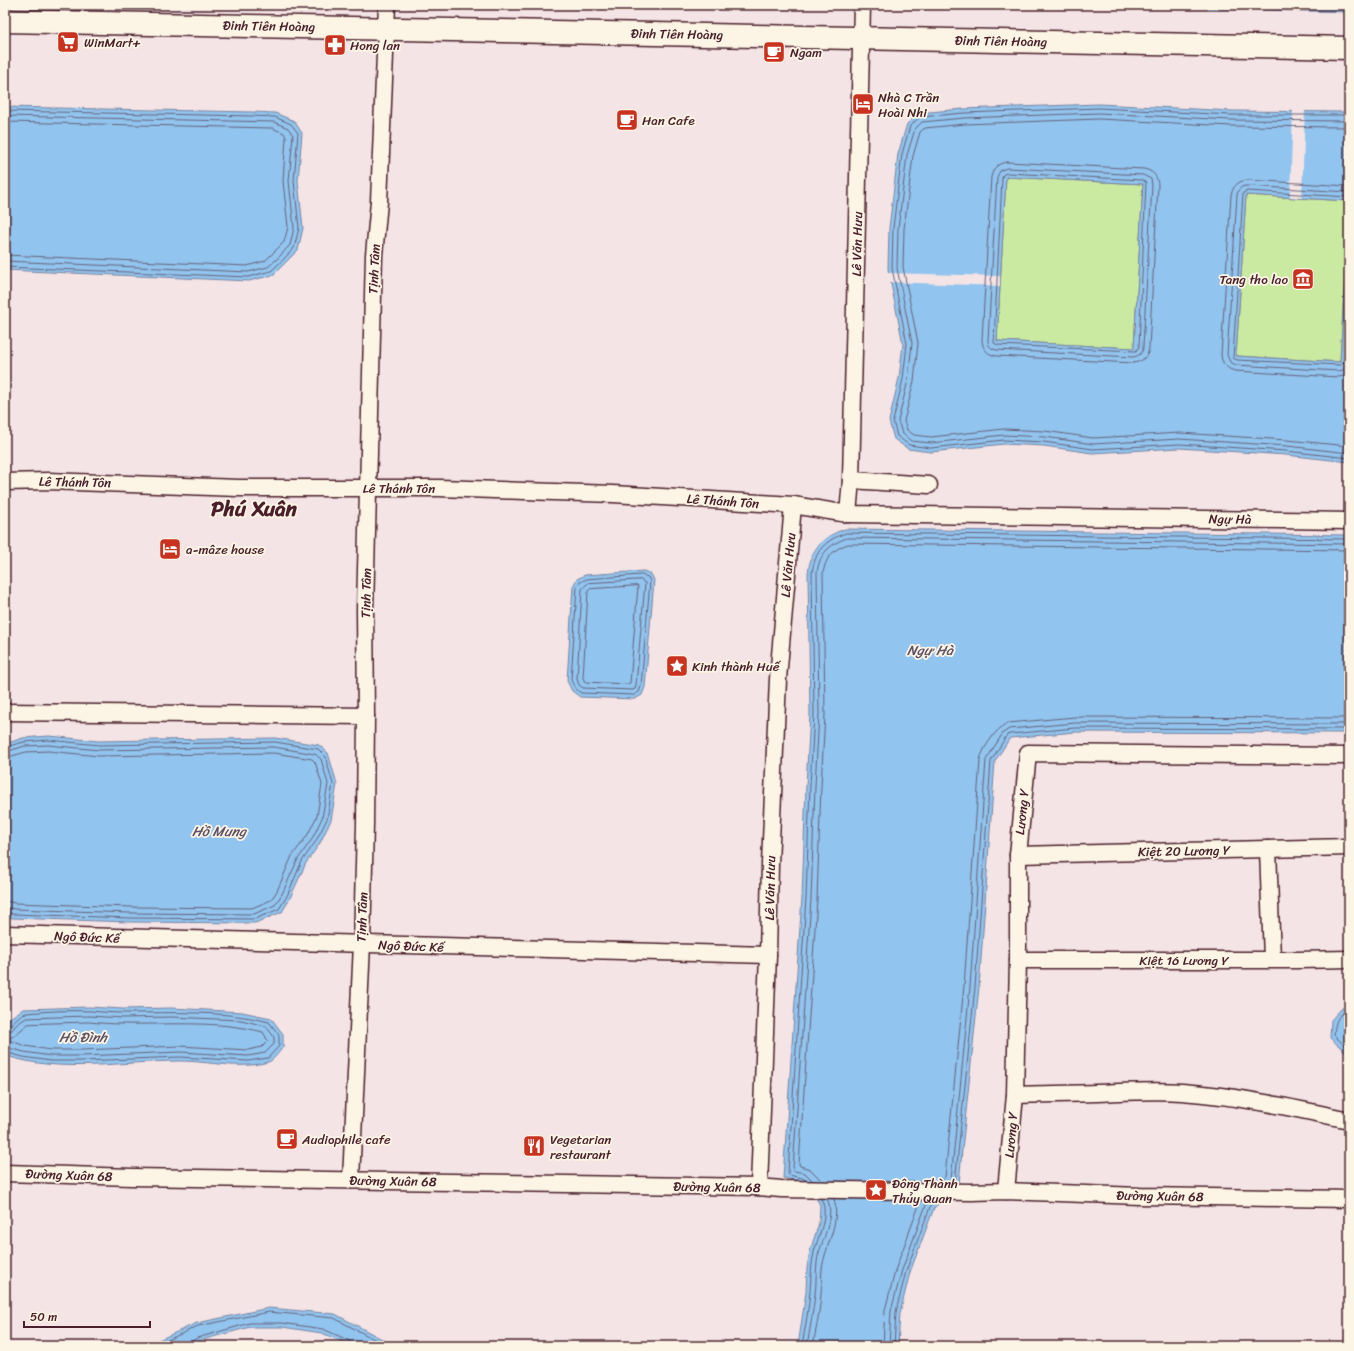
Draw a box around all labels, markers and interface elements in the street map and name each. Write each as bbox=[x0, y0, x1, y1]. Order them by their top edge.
street label: Đinh Tiên Hoàng bbox=[223, 14, 316, 38]
street label: Đinh Tiên Hoàng bbox=[631, 22, 724, 46]
supermarket icon: WinMart+ bbox=[55, 29, 81, 55]
street label: Đinh Tiên Hoàng bbox=[955, 29, 1048, 53]
place label: WinMart+ bbox=[84, 31, 141, 54]
pharmacy icon: Hong lan bbox=[322, 32, 348, 58]
place label: Hong lan bbox=[350, 34, 400, 57]
cafe icon: Ngam bbox=[761, 39, 787, 65]
place label: Ngam bbox=[790, 41, 822, 64]
place label: Nhà C Trần Hoài Nhi bbox=[878, 86, 939, 124]
hotel icon: Nhà C Trần Hoài Nhi bbox=[850, 91, 876, 117]
cafe icon: Han Cafe bbox=[614, 107, 640, 133]
place label: Han Cafe bbox=[642, 109, 695, 132]
street label: Lê Văn Hưu bbox=[845, 211, 869, 277]
street label: Tịnh Tâm bbox=[361, 243, 387, 295]
museum icon: Tang tho lao bbox=[1290, 266, 1316, 292]
place label: Tang tho lao bbox=[1220, 268, 1288, 291]
street label: Lê Thánh Tôn bbox=[39, 470, 111, 494]
street label: Lê Thánh Tôn bbox=[363, 477, 435, 500]
street label: Lê Thánh Tôn bbox=[686, 487, 760, 515]
district label: Phú Xuân bbox=[211, 490, 298, 528]
street label: Ngự Hà bbox=[1208, 507, 1252, 531]
street label: Lê Văn Hưu bbox=[774, 532, 802, 598]
hotel icon: a-mâze house bbox=[157, 536, 183, 562]
place label: a-mâze house bbox=[186, 538, 265, 561]
street label: Tịnh Tâm bbox=[354, 568, 378, 618]
water label: Ngự Hà bbox=[907, 638, 954, 663]
place icon: Kinh thành Huế bbox=[664, 653, 690, 679]
place label: Kinh thành Huế bbox=[692, 655, 782, 678]
street label: Lương Y bbox=[1008, 787, 1036, 836]
water label: Hồ Mung bbox=[192, 819, 248, 844]
street label: Kiệt 20 Lương Y bbox=[1138, 839, 1231, 863]
street label: Lê Văn Hưu bbox=[758, 855, 782, 921]
street label: Tịnh Tâm bbox=[350, 891, 374, 943]
street label: Ngô Đức Kế bbox=[54, 924, 123, 950]
street label: Ngô Đức Kế bbox=[378, 933, 447, 959]
street label: Kiệt 16 Lương Y bbox=[1139, 949, 1230, 972]
water label: Hồ Đình bbox=[59, 1025, 109, 1050]
street label: Lương Y bbox=[998, 1110, 1025, 1159]
cafe icon: Audiophile cafe bbox=[274, 1126, 300, 1152]
place label: Audiophile cafe bbox=[301, 1128, 391, 1151]
place label: Vegetarian restaurant bbox=[550, 1128, 612, 1166]
restaurant icon: Vegetarian restaurant bbox=[521, 1133, 547, 1159]
street label: Đường Xuân 68 bbox=[25, 1162, 113, 1188]
street label: Đường Xuân 68 bbox=[349, 1169, 437, 1193]
place label: Đông Thành Thủy Quan bbox=[892, 1172, 958, 1210]
street label: Đường Xuân 68 bbox=[673, 1175, 761, 1199]
place icon: Đông Thành Thủy Quan bbox=[863, 1177, 889, 1203]
street label: Đường Xuân 68 bbox=[1116, 1184, 1204, 1208]
scale bar bbox=[24, 1303, 150, 1329]
text: 50 m bbox=[30, 1306, 57, 1328]

